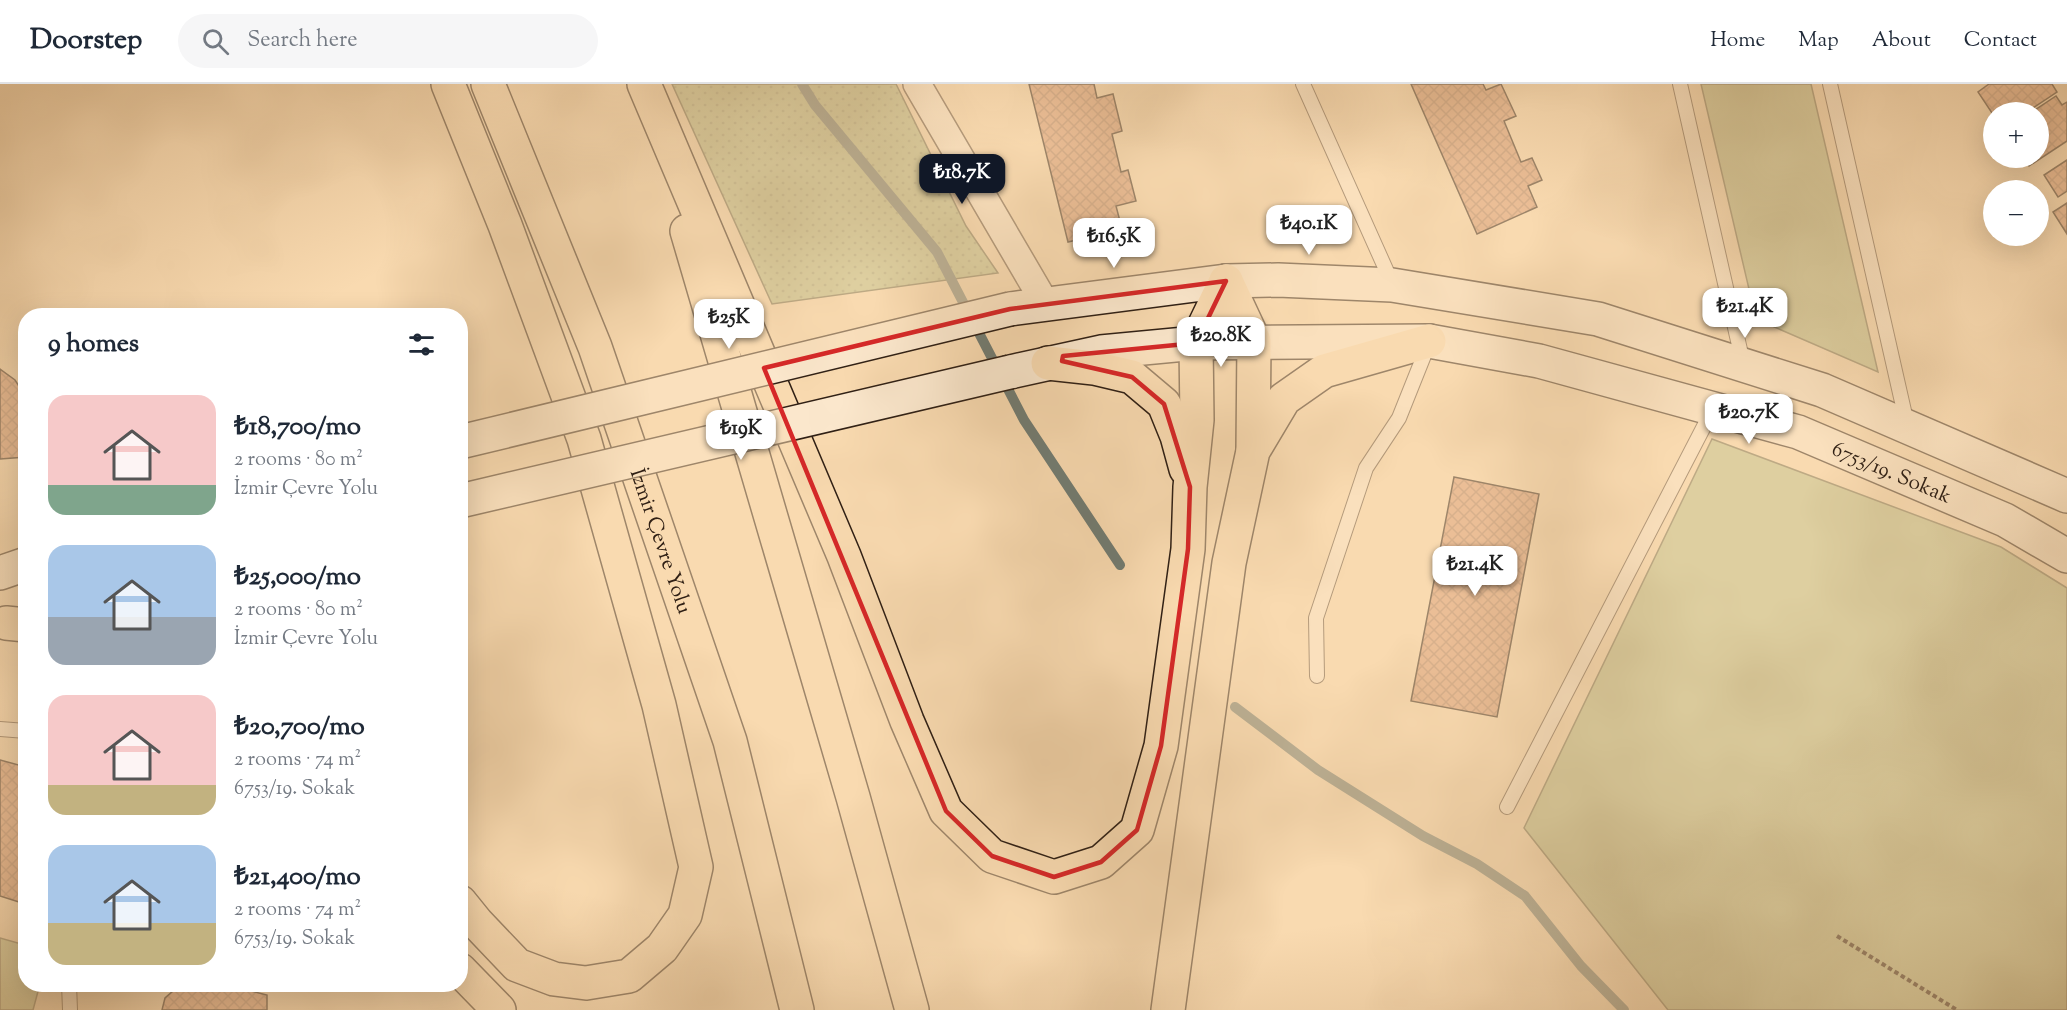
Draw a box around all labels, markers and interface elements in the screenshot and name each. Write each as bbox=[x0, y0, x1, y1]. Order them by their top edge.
search box bbox=[178, 14, 598, 68]
text: Doorstep bbox=[30, 21, 142, 61]
icon: search bbox=[199, 25, 232, 58]
text: Search here bbox=[247, 25, 358, 57]
text: Home bbox=[1710, 26, 1765, 56]
text: Map bbox=[1798, 26, 1839, 56]
text: About bbox=[1872, 26, 1931, 56]
text: Contact bbox=[1964, 26, 2037, 56]
map controls bbox=[1983, 102, 2049, 246]
button: + bbox=[1983, 102, 2049, 168]
pin: ₺18.7K bbox=[913, 154, 1011, 205]
text: ₺18.7K bbox=[933, 159, 991, 188]
button: − bbox=[1983, 180, 2049, 246]
pin: ₺40.1K bbox=[1260, 205, 1358, 256]
text: ₺40.1K bbox=[1280, 210, 1338, 239]
pin: ₺16.5K bbox=[1065, 218, 1163, 269]
text: ₺16.5K bbox=[1087, 223, 1141, 252]
pin: ₺21.4K bbox=[1696, 288, 1794, 339]
text: ₺21.4K bbox=[1716, 293, 1774, 322]
pin: ₺25K bbox=[693, 299, 765, 350]
text: ₺25K bbox=[708, 304, 750, 333]
pin: ₺20.8K bbox=[1172, 317, 1270, 368]
text: ₺20.8K bbox=[1191, 322, 1251, 351]
text: 9 homes bbox=[48, 326, 139, 363]
icon: filters bbox=[405, 328, 438, 361]
pin: ₺20.7K bbox=[1700, 394, 1798, 445]
text: ₺20.7K bbox=[1719, 399, 1779, 428]
text: ₺18,700/mo bbox=[234, 409, 361, 446]
pin: ₺19K bbox=[705, 410, 777, 461]
text: ₺19K bbox=[720, 415, 762, 444]
icon: home bbox=[96, 419, 168, 491]
street label: 6753/19. Sokak bbox=[1827, 435, 1956, 513]
text: 2 rooms · 80 m² bbox=[234, 446, 363, 475]
street label: İzmir Çevre Yolu bbox=[621, 465, 698, 618]
text: İzmir Çevre Yolu bbox=[234, 475, 378, 504]
pin: ₺21.4K bbox=[1426, 546, 1524, 597]
text: ₺21.4K bbox=[1446, 551, 1504, 580]
text: ₺25,000/mo bbox=[234, 559, 361, 596]
icon: home bbox=[96, 569, 168, 641]
text: 2 rooms · 80 m² bbox=[234, 596, 363, 625]
text: İzmir Çevre Yolu bbox=[234, 625, 378, 654]
text: ₺20,700/mo bbox=[234, 709, 365, 746]
icon: home bbox=[96, 719, 168, 791]
text: 2 rooms · 74 m² bbox=[234, 746, 361, 775]
text: 6753/19. Sokak bbox=[234, 775, 355, 804]
text: ₺21,400/mo bbox=[234, 859, 361, 896]
icon: home bbox=[96, 869, 168, 941]
text: 2 rooms · 74 m² bbox=[234, 896, 361, 925]
text: 6753/19. Sokak bbox=[234, 925, 355, 954]

